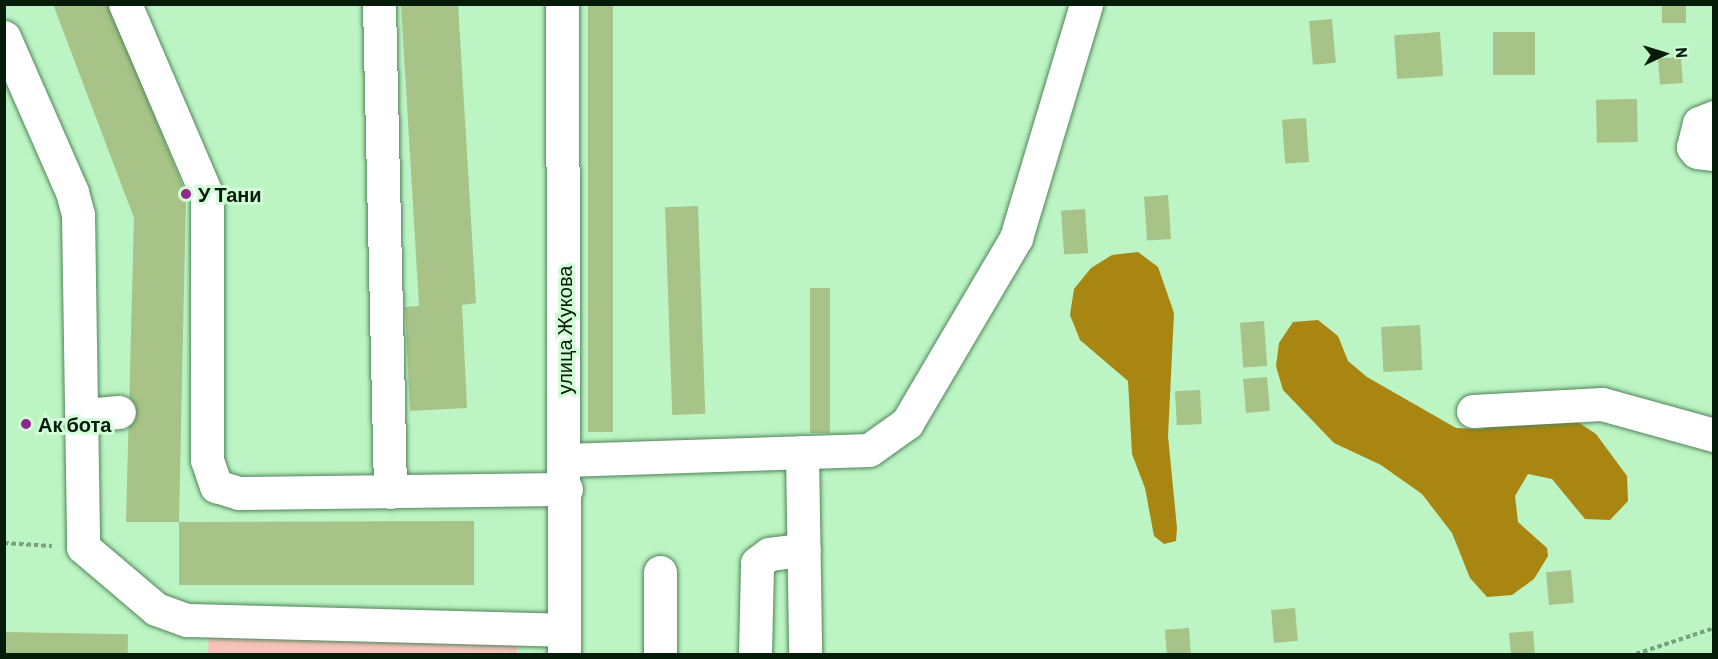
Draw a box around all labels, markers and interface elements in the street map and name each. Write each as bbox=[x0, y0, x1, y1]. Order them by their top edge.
north arrow bbox=[1634, 24, 1694, 84]
text: N bbox=[1673, 47, 1692, 59]
place label: У Тани bbox=[198, 182, 262, 206]
marker: У Тани bbox=[179, 187, 193, 201]
street label: улица Жукова bbox=[552, 266, 576, 394]
place label: Ак бота bbox=[38, 412, 111, 436]
marker: Ак бота bbox=[19, 417, 33, 431]

